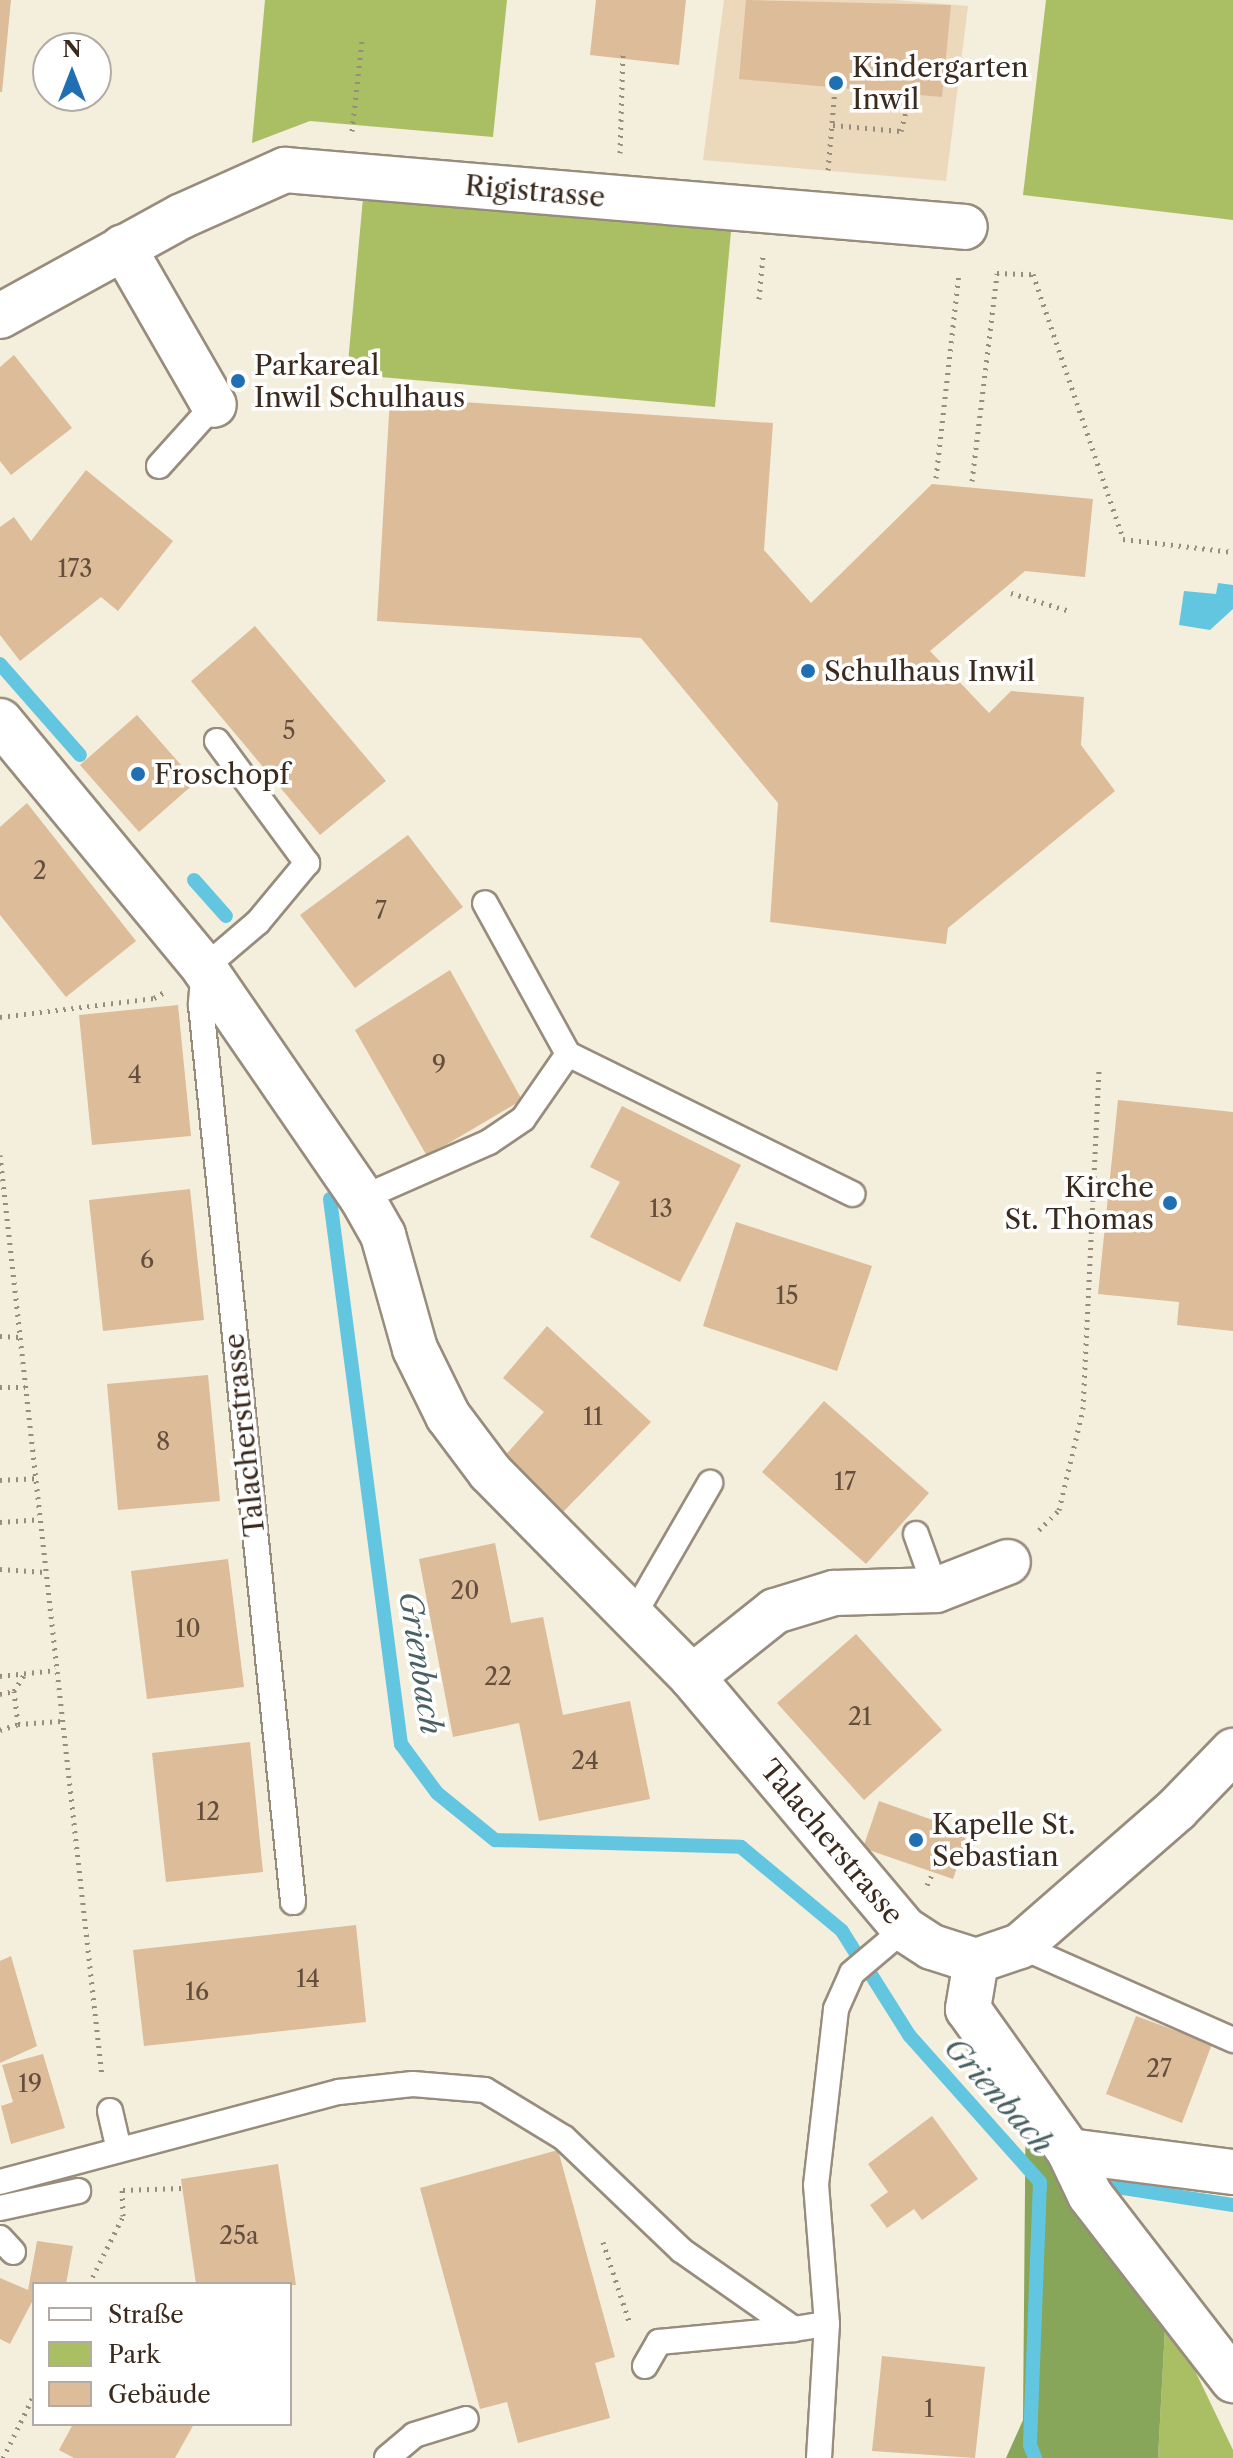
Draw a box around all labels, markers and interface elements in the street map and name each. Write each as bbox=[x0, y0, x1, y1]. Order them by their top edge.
north arrow bbox=[32, 32, 112, 112]
text: N bbox=[62, 36, 82, 63]
place label: Kindergarten Inwil bbox=[852, 50, 1029, 116]
marker: Kindergarten Inwil bbox=[827, 74, 845, 92]
street label: Rigistrasse bbox=[463, 168, 607, 214]
place label: Parkareal Inwil Schulhaus bbox=[254, 348, 465, 414]
marker: Parkareal Inwil Schulhaus bbox=[229, 372, 247, 390]
house number: 173 bbox=[57, 555, 93, 583]
place label: Schulhaus Inwil bbox=[824, 654, 1035, 688]
marker: Schulhaus Inwil bbox=[799, 662, 817, 680]
house number: 5 bbox=[282, 717, 296, 745]
place label: Froschopf bbox=[154, 757, 290, 791]
marker: Froschopf bbox=[129, 765, 147, 783]
house number: 2 bbox=[33, 857, 47, 885]
house number: 7 bbox=[375, 897, 387, 925]
house number: 9 bbox=[432, 1051, 446, 1079]
house number: 4 bbox=[128, 1061, 142, 1089]
place label: Kirche St. Thomas bbox=[1004, 1170, 1154, 1236]
marker: Kirche St. Thomas bbox=[1161, 1194, 1179, 1212]
house number: 13 bbox=[649, 1195, 673, 1223]
house number: 6 bbox=[140, 1246, 154, 1274]
house number: 15 bbox=[775, 1282, 799, 1310]
street label: Talacherstrasse bbox=[217, 1332, 271, 1538]
house number: 11 bbox=[583, 1403, 603, 1431]
house number: 8 bbox=[156, 1428, 170, 1456]
house number: 17 bbox=[834, 1468, 856, 1496]
house number: 20 bbox=[450, 1577, 480, 1605]
water label: Grienbach bbox=[391, 1589, 449, 1737]
house number: 10 bbox=[175, 1615, 201, 1643]
house number: 22 bbox=[484, 1663, 512, 1691]
house number: 21 bbox=[848, 1703, 872, 1731]
house number: 24 bbox=[571, 1747, 599, 1775]
street label: Talacherstrasse bbox=[753, 1753, 911, 1931]
house number: 12 bbox=[196, 1798, 220, 1826]
place label: Kapelle St. Sebastian bbox=[932, 1807, 1075, 1873]
marker: Kapelle St. Sebastian bbox=[907, 1831, 925, 1849]
house number: 14 bbox=[296, 1965, 320, 1993]
house number: 16 bbox=[185, 1978, 209, 2006]
water label: Grienbach bbox=[936, 2030, 1060, 2162]
house number: 27 bbox=[1146, 2055, 1172, 2083]
house number: 19 bbox=[18, 2070, 42, 2098]
house number: 25a bbox=[219, 2222, 259, 2250]
legend bbox=[32, 2282, 292, 2426]
text: Straße bbox=[108, 2300, 184, 2329]
text: Park bbox=[108, 2340, 160, 2369]
text: Gebäude bbox=[108, 2380, 211, 2409]
house number: 1 bbox=[924, 2395, 934, 2423]

